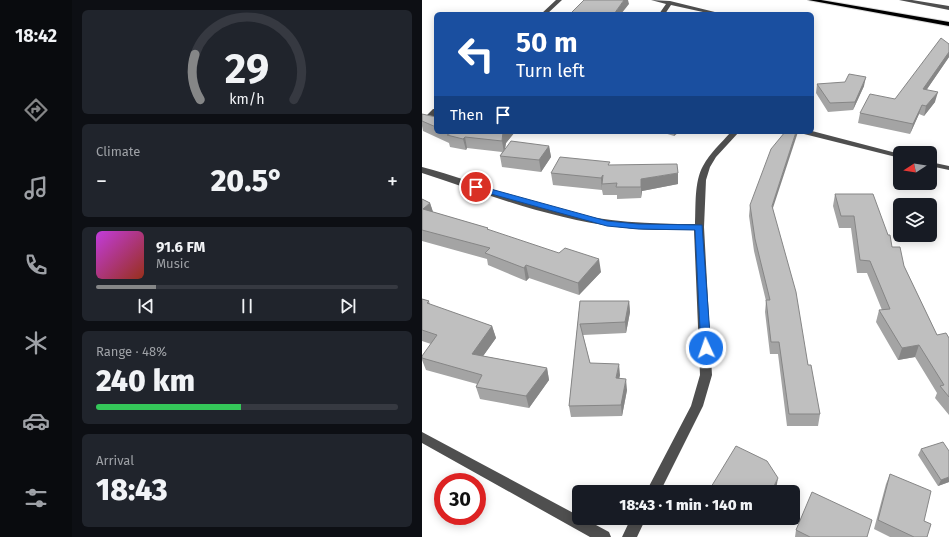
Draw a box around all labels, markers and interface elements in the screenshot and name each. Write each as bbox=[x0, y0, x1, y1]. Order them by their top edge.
text: 18:42 bbox=[15, 25, 57, 47]
text: 50 m bbox=[516, 26, 578, 59]
icon: left bbox=[450, 28, 502, 80]
text: 29 bbox=[225, 44, 269, 94]
text: Turn left bbox=[516, 60, 585, 82]
text: km/h bbox=[229, 91, 265, 108]
icon: directions bbox=[22, 96, 50, 124]
icon: arrive bbox=[492, 104, 514, 126]
text: Then bbox=[450, 106, 484, 124]
text: Climate bbox=[96, 144, 140, 159]
north arrow bbox=[893, 146, 937, 190]
map controls bbox=[893, 146, 937, 242]
text: 20.5° bbox=[211, 163, 283, 199]
text: − bbox=[96, 168, 107, 195]
text: + bbox=[387, 168, 398, 195]
pin bbox=[459, 170, 493, 204]
icon: music bbox=[22, 174, 50, 202]
icon: arrive bbox=[465, 176, 487, 198]
button: layers bbox=[893, 198, 937, 242]
text: 91.6 FM bbox=[156, 238, 205, 256]
icon: phone bbox=[22, 251, 50, 279]
text: Music bbox=[156, 256, 190, 271]
icon: previous bbox=[135, 295, 157, 317]
icon: pause bbox=[236, 295, 258, 317]
icon: next bbox=[337, 295, 359, 317]
position arrow bbox=[685, 327, 727, 369]
icon: climate bbox=[22, 329, 50, 357]
text: Range · 48% bbox=[96, 344, 167, 359]
text: 240 km bbox=[96, 363, 195, 399]
icon: car bbox=[22, 407, 50, 435]
text: Arrival bbox=[96, 453, 134, 468]
text: 18:43 bbox=[96, 472, 168, 508]
speed limit sign: 30 bbox=[434, 473, 486, 525]
icon: filters bbox=[22, 484, 50, 512]
text: 18:43 · 1 min · 140 m bbox=[619, 496, 753, 514]

